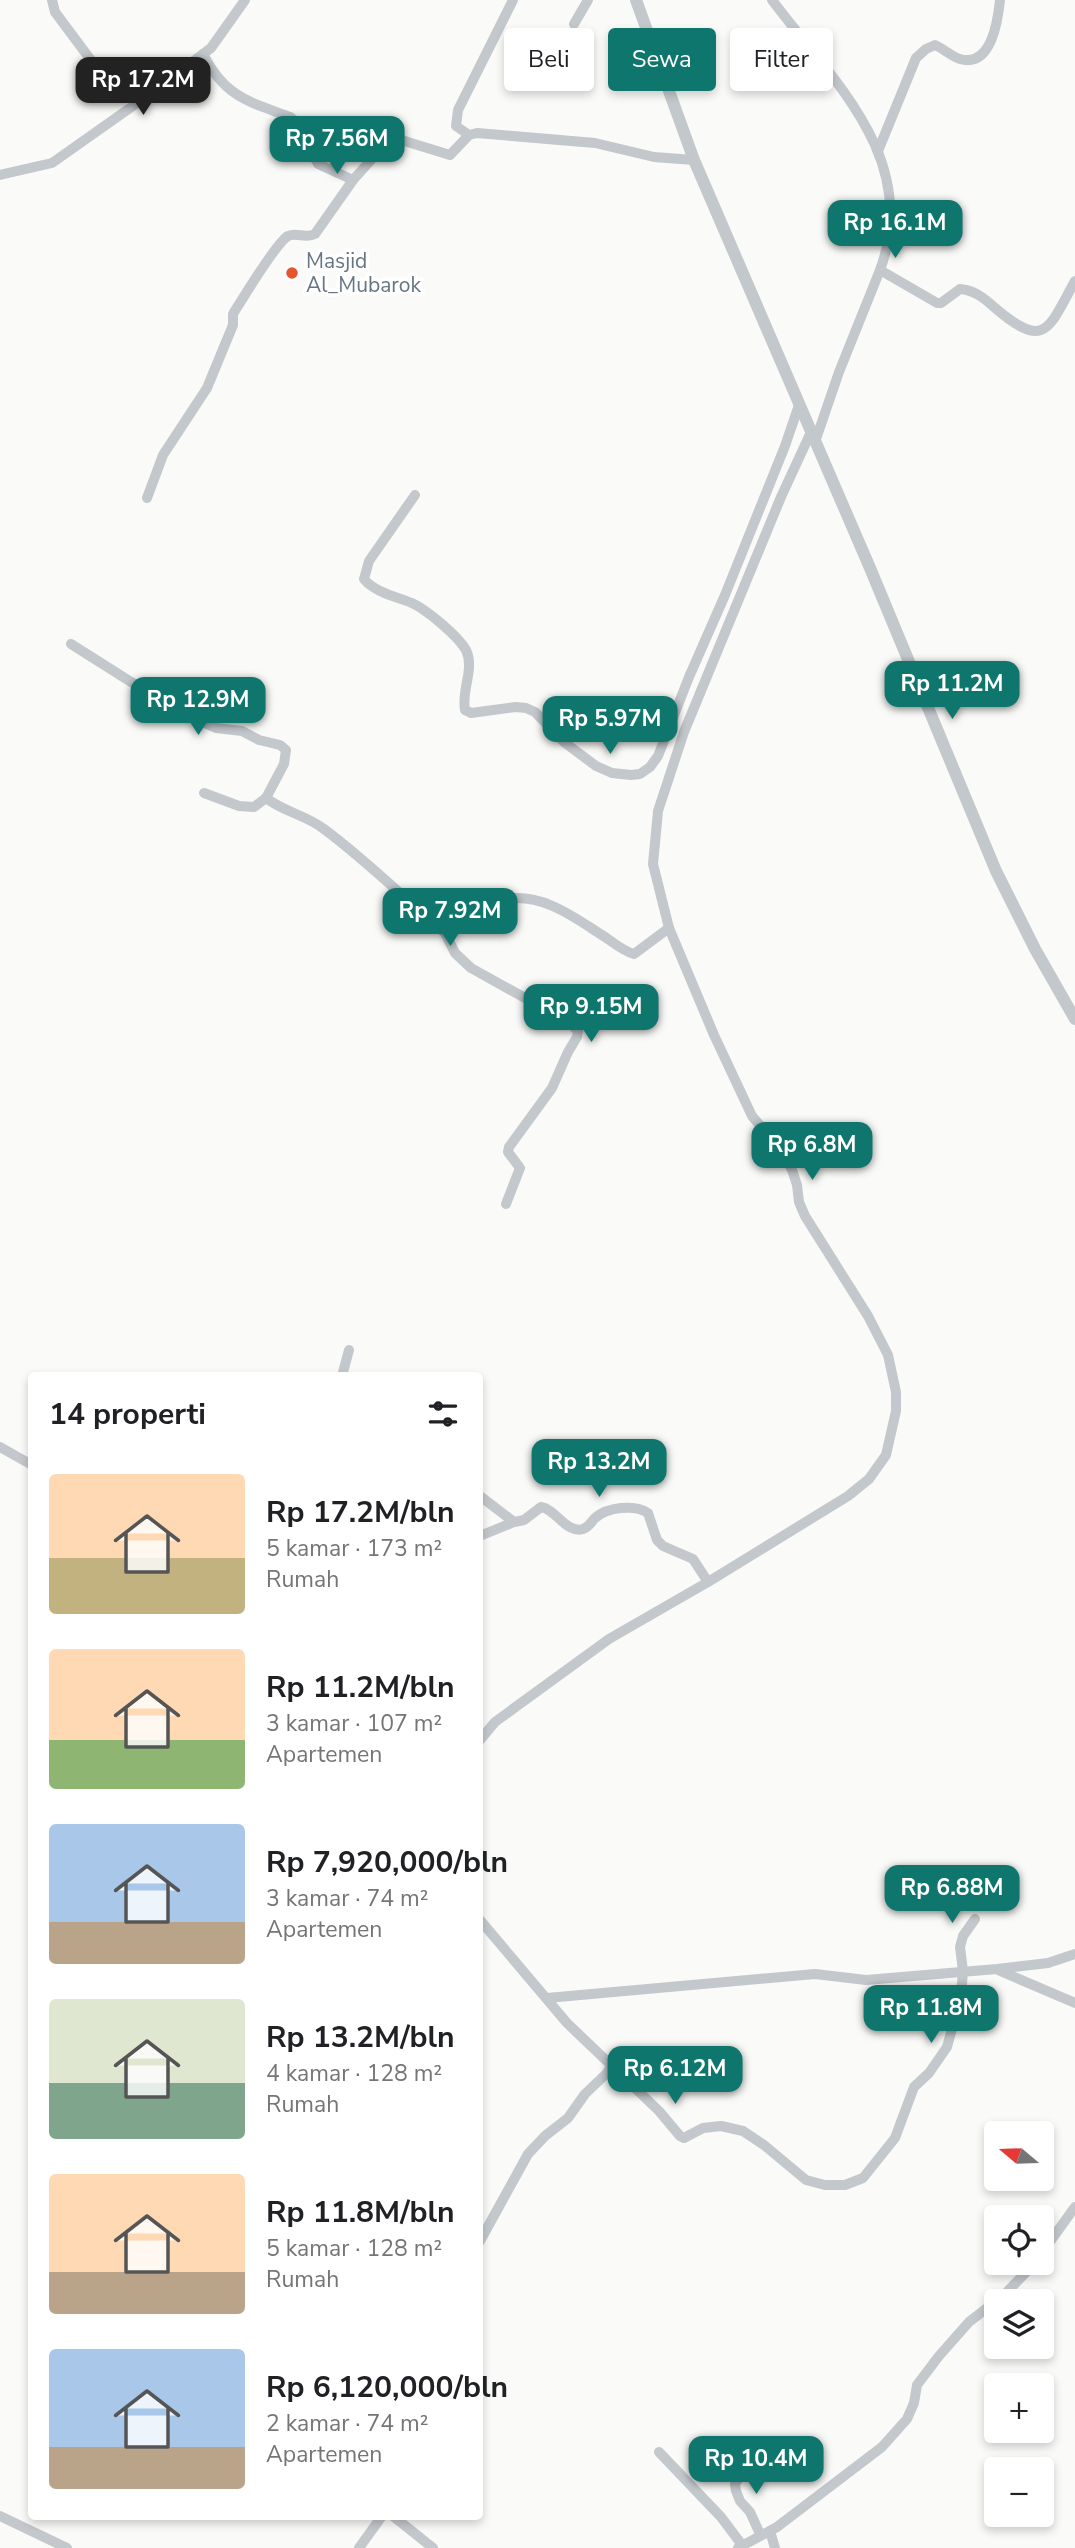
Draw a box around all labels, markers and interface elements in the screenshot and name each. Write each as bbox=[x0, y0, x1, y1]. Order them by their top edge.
chip: Beli bbox=[504, 28, 594, 91]
chip: Sewa bbox=[608, 28, 716, 91]
chip: Filter bbox=[730, 28, 833, 91]
pin: Rp 17.2M bbox=[71, 58, 215, 117]
text: Rp 17.2M bbox=[92, 64, 194, 95]
pin: Rp 7.56M bbox=[265, 116, 409, 176]
text: Rp 7.56M bbox=[286, 123, 388, 154]
pin: Rp 16.1M bbox=[823, 201, 967, 260]
text: Rp 16.1M bbox=[844, 207, 946, 238]
place label: Masjid Al_Mubarok bbox=[306, 247, 421, 299]
marker: Masjid Al_Mubarok bbox=[284, 265, 300, 281]
pin: Rp 11.2M bbox=[880, 662, 1024, 721]
text: Rp 11.2M bbox=[901, 668, 1003, 699]
pin: Rp 12.9M bbox=[126, 678, 270, 737]
text: Rp 12.9M bbox=[147, 684, 249, 715]
pin: Rp 5.97M bbox=[538, 696, 682, 756]
text: Rp 5.97M bbox=[559, 703, 661, 734]
pin: Rp 7.92M bbox=[378, 888, 522, 948]
text: Rp 7.92M bbox=[399, 895, 501, 926]
pin: Rp 9.15M bbox=[519, 984, 663, 1044]
text: Rp 9.15M bbox=[540, 991, 642, 1022]
pin: Rp 6.8M bbox=[747, 1122, 877, 1182]
text: Rp 6.8M bbox=[767, 1129, 857, 1160]
text: 14 properti bbox=[49, 1394, 206, 1435]
icon: filters bbox=[424, 1395, 462, 1433]
pin: Rp 13.2M bbox=[527, 1440, 671, 1499]
text: Rp 13.2M bbox=[548, 1446, 650, 1477]
text: Rp 17.2M/bln bbox=[266, 1492, 455, 1533]
icon: home bbox=[105, 1502, 189, 1586]
text: 5 kamar · 173 m² bbox=[266, 1533, 442, 1564]
text: Rumah bbox=[266, 1564, 339, 1595]
text: Rp 11.2M/bln bbox=[266, 1667, 455, 1708]
icon: home bbox=[105, 1677, 189, 1761]
text: 3 kamar · 107 m² bbox=[266, 1708, 442, 1739]
text: Apartemen bbox=[266, 1739, 382, 1770]
text: Rp 7,920,000/bln bbox=[266, 1842, 508, 1883]
icon: home bbox=[105, 1852, 189, 1936]
pin: Rp 6.88M bbox=[880, 1866, 1024, 1925]
text: Rp 6.88M bbox=[901, 1872, 1003, 1903]
text: 3 kamar · 74 m² bbox=[266, 1883, 428, 1914]
text: Apartemen bbox=[266, 1914, 382, 1945]
pin: Rp 11.8M bbox=[859, 1986, 1003, 2045]
text: Rp 11.8M bbox=[880, 1992, 982, 2023]
text: Rp 13.2M/bln bbox=[266, 2017, 455, 2058]
icon: home bbox=[105, 2027, 189, 2111]
pin: Rp 6.12M bbox=[603, 2046, 747, 2106]
text: Rp 6.12M bbox=[624, 2053, 726, 2084]
text: 4 kamar · 128 m² bbox=[266, 2058, 442, 2089]
text: Rumah bbox=[266, 2089, 339, 2120]
north arrow bbox=[984, 2121, 1054, 2191]
map controls bbox=[984, 2121, 1054, 2527]
text: Rp 11.8M/bln bbox=[266, 2192, 455, 2233]
icon: home bbox=[105, 2202, 189, 2286]
button: locate bbox=[984, 2205, 1054, 2275]
text: 5 kamar · 128 m² bbox=[266, 2233, 442, 2264]
text: Rumah bbox=[266, 2264, 339, 2295]
button: layers bbox=[984, 2289, 1054, 2359]
text: Rp 6,120,000/bln bbox=[266, 2367, 508, 2408]
button: + bbox=[984, 2373, 1054, 2443]
icon: home bbox=[105, 2377, 189, 2461]
text: 2 kamar · 74 m² bbox=[266, 2408, 428, 2439]
pin: Rp 10.4M bbox=[684, 2436, 828, 2496]
text: Apartemen bbox=[266, 2439, 382, 2470]
text: Rp 10.4M bbox=[705, 2443, 807, 2474]
button: − bbox=[984, 2457, 1054, 2527]

